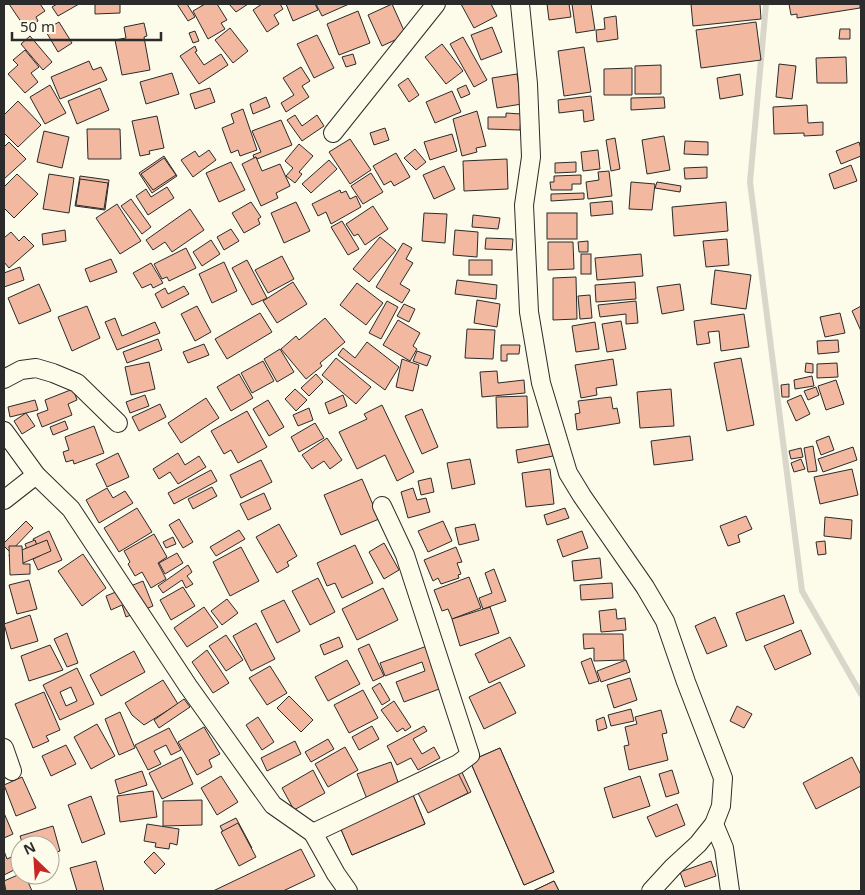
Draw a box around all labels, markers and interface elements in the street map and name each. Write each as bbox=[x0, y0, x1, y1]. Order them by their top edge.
scale bar bbox=[12, 10, 161, 42]
text: 50 m bbox=[20, 16, 55, 36]
north arrow bbox=[10, 835, 60, 885]
text: N bbox=[20, 837, 38, 859]

